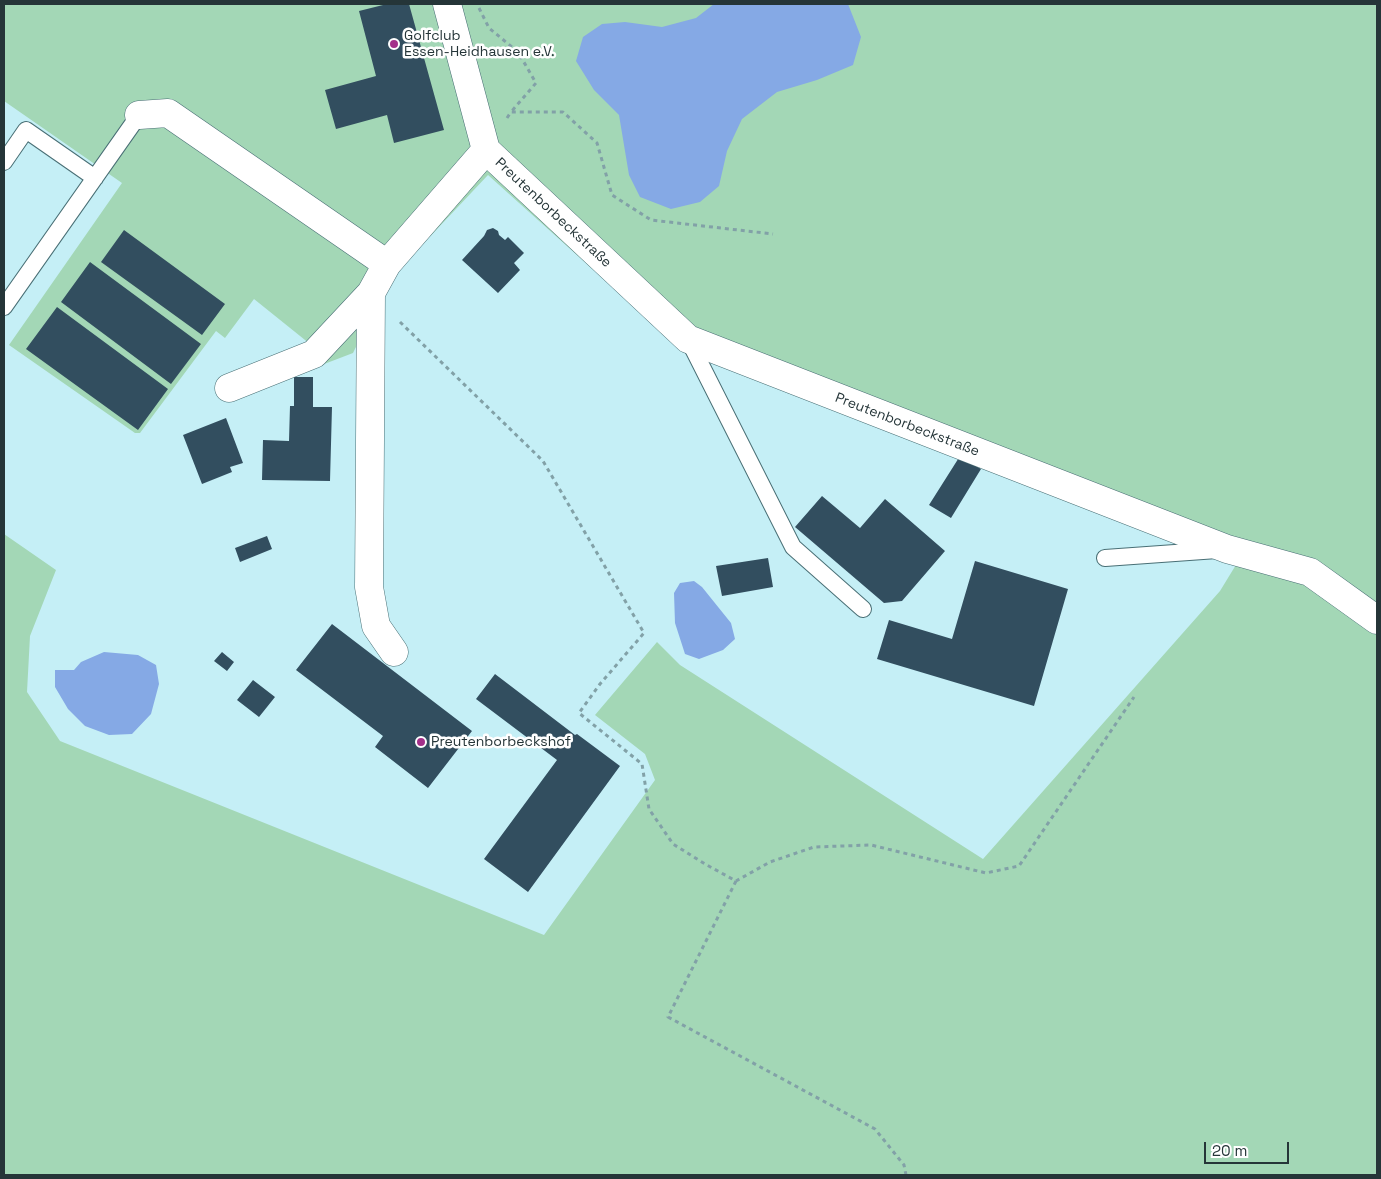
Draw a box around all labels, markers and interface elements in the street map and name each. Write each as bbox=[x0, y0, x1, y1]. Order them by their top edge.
place label: Golfclub Essen-Heidhausen e.V. bbox=[404, 28, 554, 60]
marker: Golfclub Essen-Heidhausen e.V. bbox=[388, 38, 400, 50]
street label: Preutenborbeckstraße bbox=[491, 155, 615, 271]
street label: Preutenborbeckstraße bbox=[832, 390, 982, 460]
place label: Preutenborbeckshof bbox=[431, 734, 571, 750]
marker: Preutenborbeckshof bbox=[415, 736, 427, 748]
scale bar bbox=[1206, 1132, 1291, 1164]
text: 20 m bbox=[1212, 1141, 1247, 1160]

